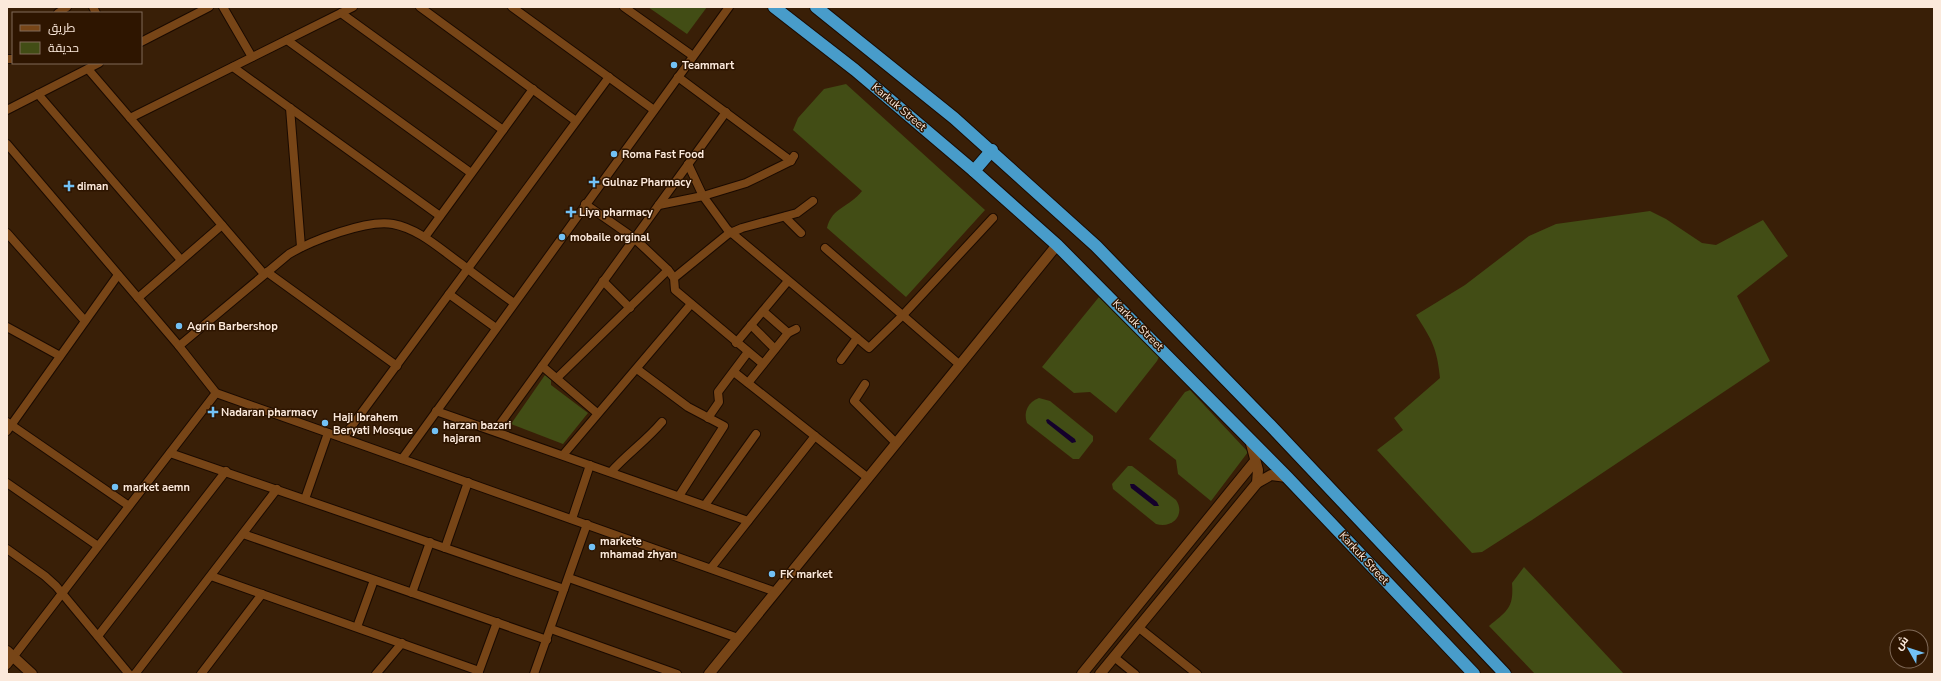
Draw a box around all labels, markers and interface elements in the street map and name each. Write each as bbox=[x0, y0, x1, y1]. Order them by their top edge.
legend bbox=[12, 12, 142, 64]
text: طريق bbox=[48, 20, 76, 36]
text: حديقة bbox=[48, 40, 79, 56]
place label: Teammart bbox=[682, 58, 735, 73]
marker: Teammart bbox=[669, 60, 679, 70]
street label: Karkuk Street bbox=[869, 80, 929, 134]
place label: Roma Fast Food bbox=[622, 147, 704, 162]
marker: Roma Fast Food bbox=[609, 149, 619, 159]
place label: Gulnaz Pharmacy bbox=[602, 175, 691, 190]
marker: Gulnaz Pharmacy bbox=[589, 177, 599, 187]
place label: diman bbox=[77, 179, 109, 194]
marker: diman bbox=[64, 181, 74, 191]
place label: Liya pharmacy bbox=[579, 205, 653, 220]
marker: Liya pharmacy bbox=[566, 207, 576, 217]
place label: mobaile orginal bbox=[570, 230, 650, 245]
marker: mobaile orginal bbox=[557, 232, 567, 242]
street label: Karkuk Street bbox=[1109, 296, 1167, 354]
place label: Agrin Barbershop bbox=[187, 319, 278, 334]
marker: Agrin Barbershop bbox=[174, 321, 184, 331]
place label: Nadaran pharmacy bbox=[221, 405, 318, 420]
marker: Nadaran pharmacy bbox=[208, 407, 218, 417]
place label: Haji Ibrahem Beryati Mosque bbox=[333, 410, 413, 438]
marker: Haji Ibrahem Beryati Mosque bbox=[320, 418, 330, 428]
place label: harzan bazari hajaran bbox=[443, 418, 512, 446]
marker: harzan bazari hajaran bbox=[430, 426, 440, 436]
place label: market aemn bbox=[123, 480, 190, 495]
marker: market aemn bbox=[110, 482, 120, 492]
street label: Karkuk Street bbox=[1336, 529, 1392, 588]
place label: markete mhamad zhyan bbox=[600, 534, 677, 562]
marker: markete mhamad zhyan bbox=[587, 542, 597, 552]
place label: FK market bbox=[780, 567, 833, 582]
marker: FK market bbox=[767, 569, 777, 579]
north arrow bbox=[1889, 629, 1929, 669]
text: ش bbox=[1891, 633, 1912, 653]

